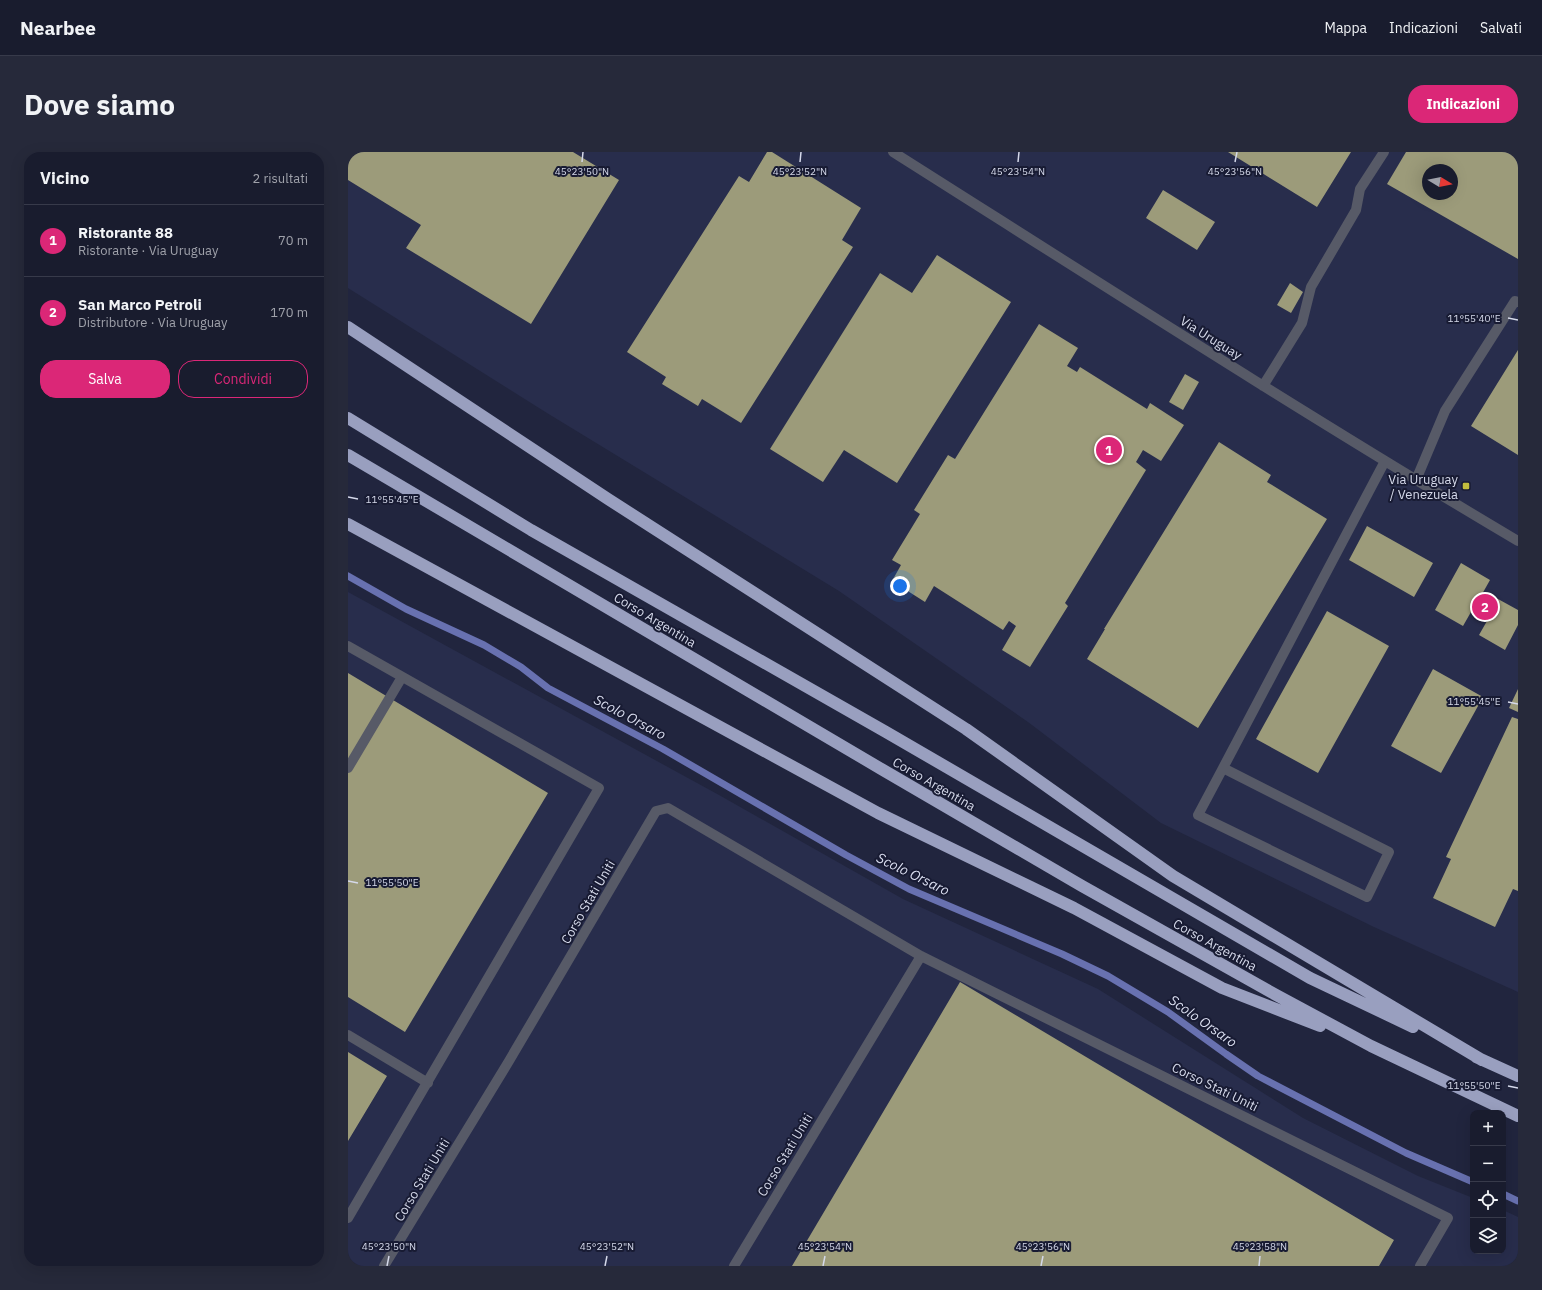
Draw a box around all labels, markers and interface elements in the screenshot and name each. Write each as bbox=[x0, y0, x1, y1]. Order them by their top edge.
text: Nearbee bbox=[20, 16, 96, 40]
text: Mappa bbox=[1325, 19, 1367, 37]
text: Indicazioni bbox=[1389, 19, 1458, 37]
text: Salvati bbox=[1480, 19, 1522, 37]
button: Indicazioni bbox=[1408, 85, 1518, 123]
text: Dove siamo bbox=[24, 86, 175, 123]
north arrow bbox=[1422, 164, 1458, 200]
text: 45°23'50"N bbox=[555, 165, 609, 178]
text: 45°23'52"N bbox=[773, 165, 827, 178]
text: 45°23'54"N bbox=[991, 165, 1045, 178]
text: 45°23'56"N bbox=[1208, 165, 1262, 178]
text: Vicino bbox=[40, 167, 89, 189]
text: 2 risultati bbox=[253, 170, 308, 187]
text: Ristorante 88 bbox=[78, 223, 173, 242]
text: 1 bbox=[49, 232, 57, 249]
text: 70 m bbox=[278, 232, 308, 249]
text: Ristorante · Via Uruguay bbox=[78, 242, 218, 259]
text: San Marco Petroli bbox=[78, 295, 202, 314]
text: 2 bbox=[49, 304, 57, 321]
text: 170 m bbox=[270, 304, 308, 321]
street label: Via Uruguay bbox=[1177, 312, 1245, 364]
text: 11°55'40"E bbox=[1447, 312, 1501, 325]
text: Distributore · Via Uruguay bbox=[78, 314, 227, 331]
button: Salva bbox=[40, 360, 170, 398]
button: Condividi bbox=[178, 360, 308, 398]
pin: 1 bbox=[1096, 435, 1122, 465]
place label: Via Uruguay / Venezuela bbox=[1388, 471, 1459, 503]
marker: Via Uruguay / Venezuela bbox=[1461, 481, 1471, 491]
text: 11°55'45"E bbox=[365, 493, 419, 506]
your location bbox=[890, 576, 910, 596]
street label: Corso Argentina bbox=[611, 589, 699, 651]
pin: 2 bbox=[1472, 592, 1498, 622]
water label: Scolo Orsaro bbox=[591, 690, 669, 744]
text: 11°55'45"E bbox=[1447, 695, 1501, 708]
street label: Corso Argentina bbox=[889, 753, 979, 815]
water label: Scolo Orsaro bbox=[873, 849, 953, 900]
street label: Corso Stati Uniti bbox=[557, 857, 619, 947]
text: 11°55'50"E bbox=[365, 876, 419, 889]
street label: Corso Argentina bbox=[1170, 915, 1260, 975]
water label: Scolo Orsaro bbox=[1165, 991, 1241, 1051]
street label: Corso Stati Uniti bbox=[1169, 1059, 1261, 1115]
text: 11°55'50"E bbox=[1447, 1079, 1501, 1092]
street label: Corso Stati Uniti bbox=[754, 1110, 816, 1200]
map controls bbox=[1470, 1110, 1506, 1254]
button: + bbox=[1470, 1110, 1506, 1146]
street label: Corso Stati Uniti bbox=[391, 1135, 453, 1225]
button: − bbox=[1470, 1146, 1506, 1182]
button: locate bbox=[1470, 1182, 1506, 1218]
button: layers bbox=[1470, 1218, 1506, 1254]
text: 45°23'50"N bbox=[362, 1240, 416, 1253]
text: 45°23'52"N bbox=[580, 1240, 634, 1253]
text: 45°23'54"N bbox=[798, 1240, 852, 1253]
text: 45°23'56"N bbox=[1016, 1240, 1070, 1253]
text: 45°23'58"N bbox=[1233, 1240, 1287, 1253]

